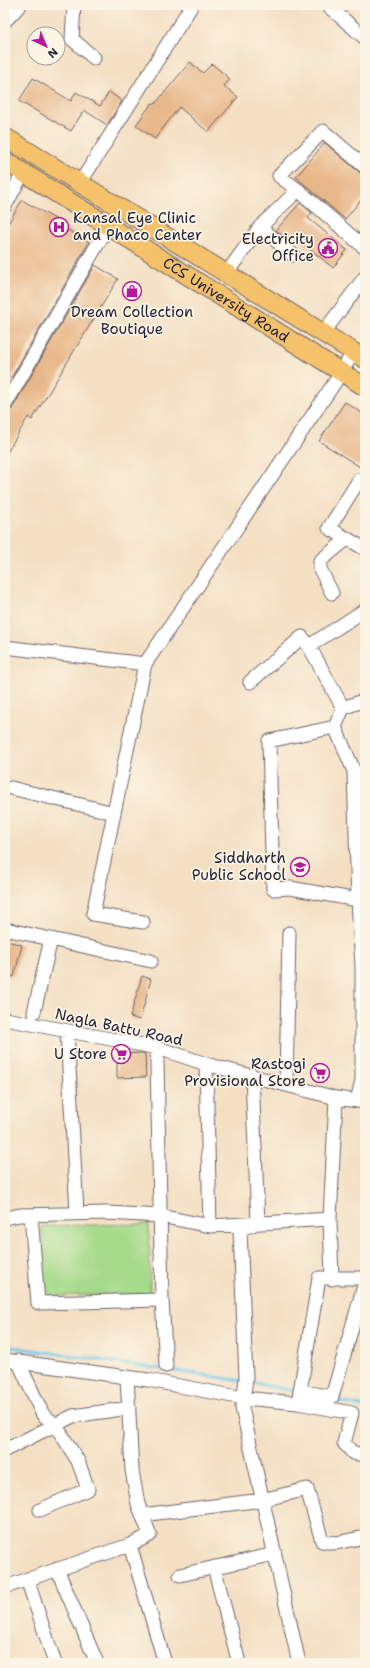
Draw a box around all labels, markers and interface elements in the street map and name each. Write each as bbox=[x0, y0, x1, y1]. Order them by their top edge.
north arrow bbox=[26, 26, 66, 66]
text: N bbox=[44, 44, 61, 61]
place label: Kansal Eye Clinic and Phaco Center bbox=[73, 208, 202, 245]
hospital icon: Kansal Eye Clinic and Phaco Center bbox=[48, 216, 70, 238]
place label: Electricity Office bbox=[242, 229, 314, 266]
public building icon: Electricity Office bbox=[317, 237, 339, 259]
street label: CCS University Road bbox=[159, 253, 294, 347]
shop icon: Dream Collection Boutique bbox=[121, 280, 143, 302]
place label: Dream Collection Boutique bbox=[71, 302, 193, 339]
place label: Siddharth Public School bbox=[192, 848, 286, 885]
school or university icon: Siddharth Public School bbox=[289, 856, 311, 878]
street label: Nagla Battu Road bbox=[53, 1004, 185, 1050]
supermarket icon: U Store bbox=[110, 1043, 132, 1065]
place label: U Store bbox=[54, 1044, 107, 1064]
place label: Rastogi Provisional Store bbox=[184, 1054, 306, 1091]
supermarket icon: Rastogi Provisional Store bbox=[309, 1062, 331, 1084]

